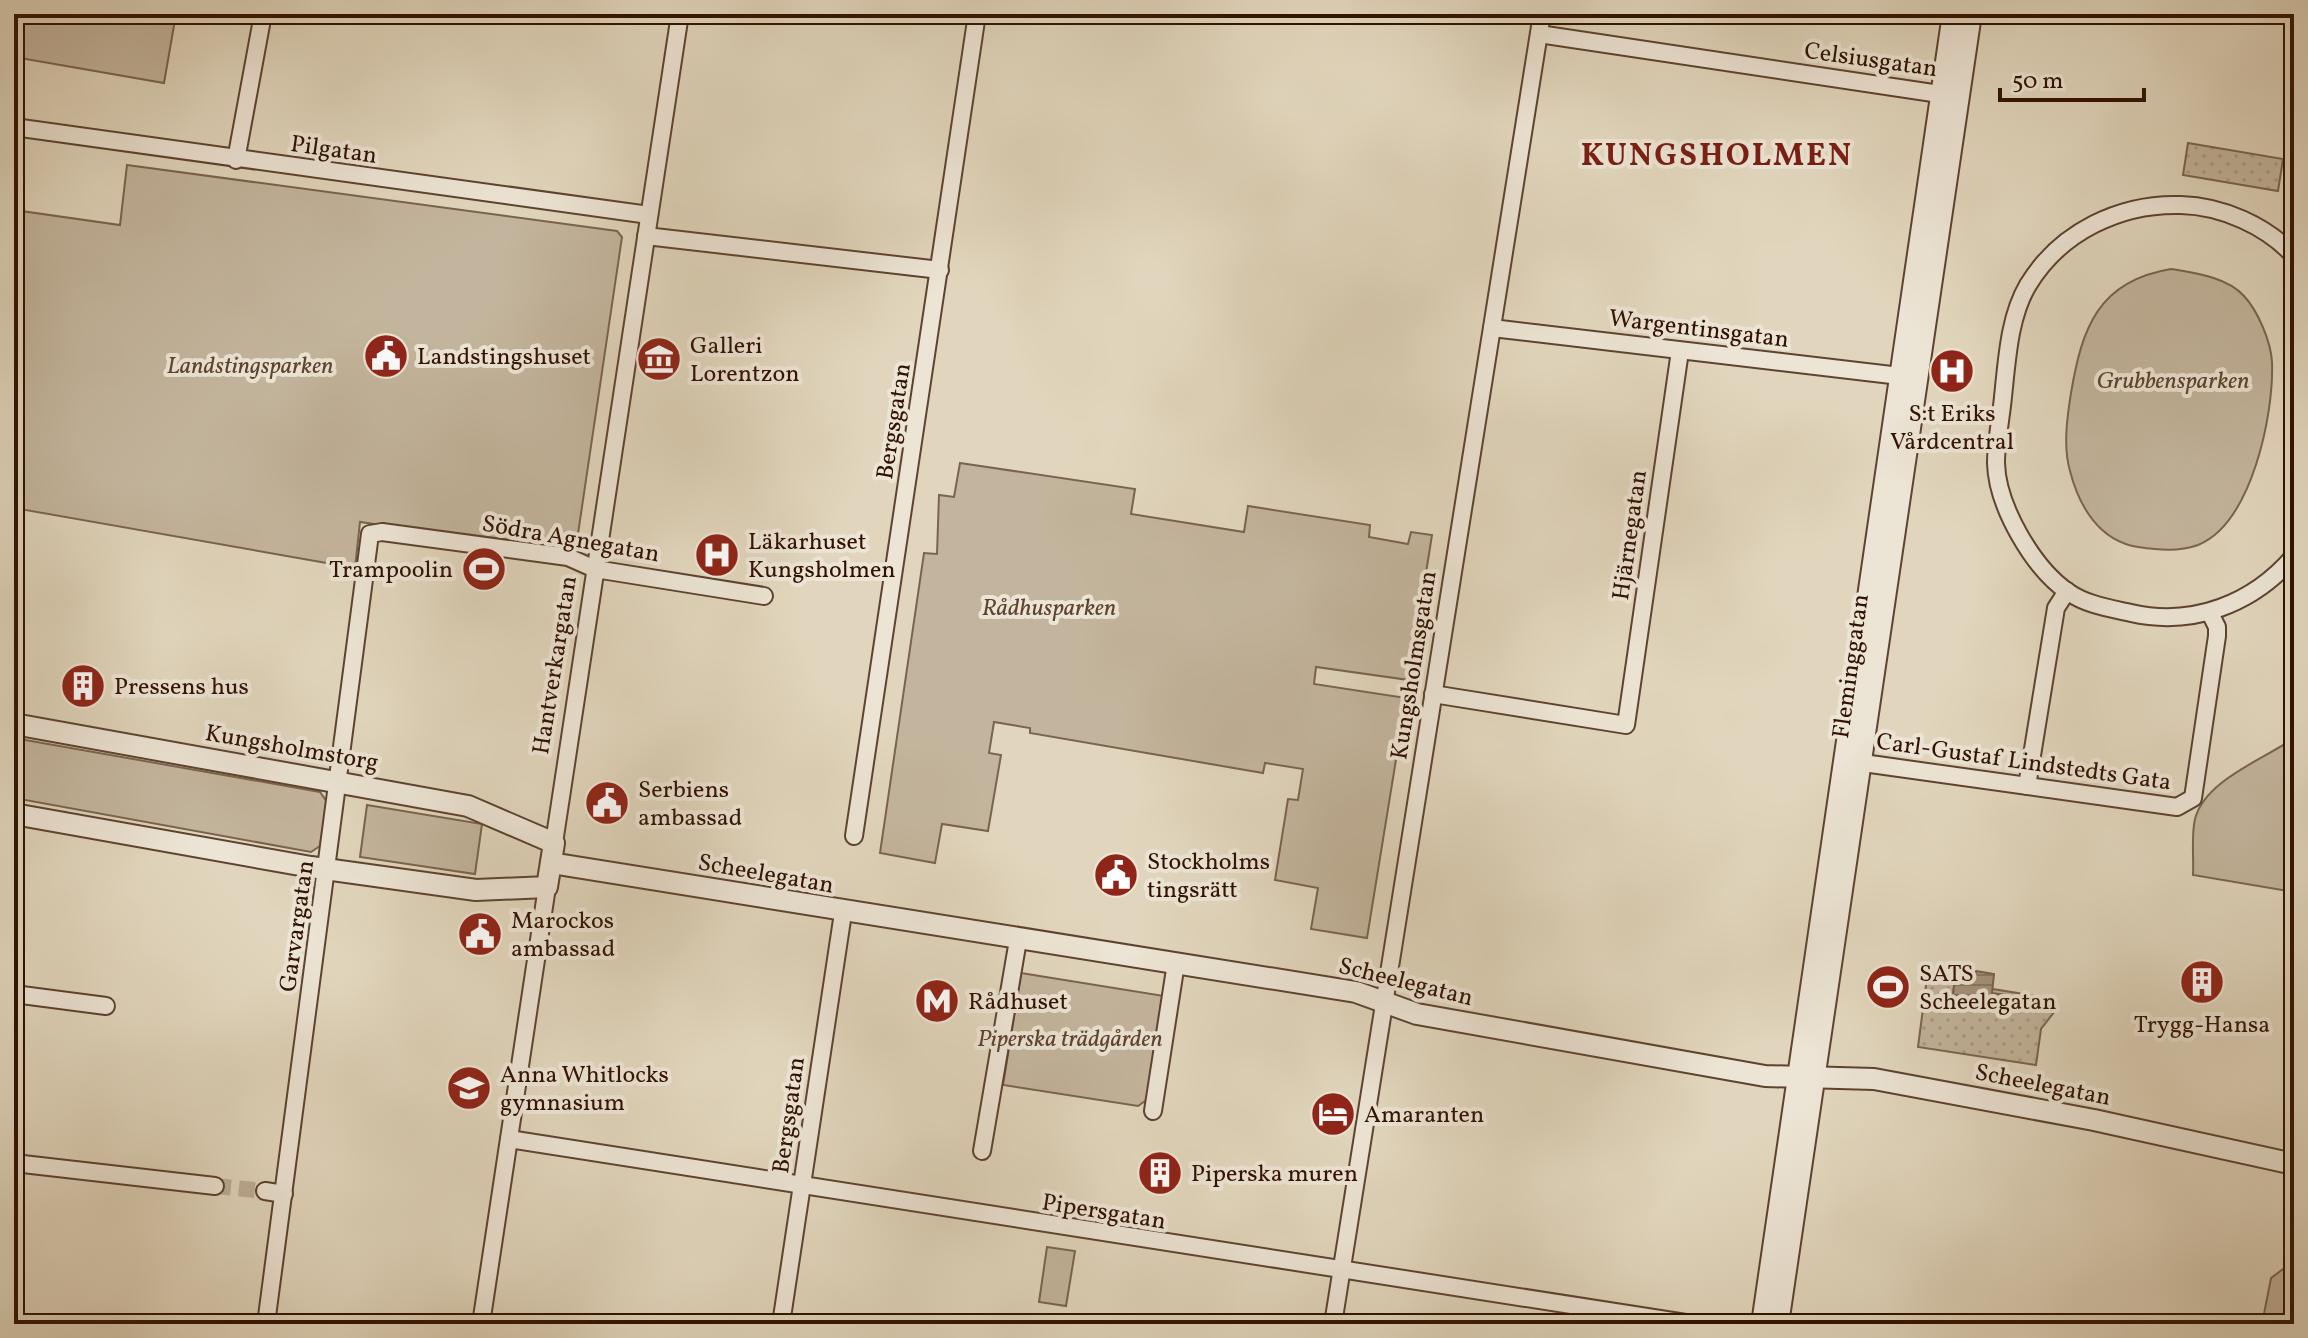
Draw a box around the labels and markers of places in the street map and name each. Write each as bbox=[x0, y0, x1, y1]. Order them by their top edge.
place label: Galleri Lorentzon bbox=[690, 330, 800, 392]
public building icon: Landstingshuset bbox=[362, 332, 410, 380]
museum icon: Galleri Lorentzon bbox=[635, 335, 683, 383]
place label: Landstingshuset bbox=[417, 341, 591, 375]
hospital icon: S:t Eriks Vårdcentral bbox=[1928, 347, 1976, 395]
place label: S:t Eriks Vårdcentral bbox=[1890, 398, 2014, 460]
place label: Läkarhuset Kungsholmen bbox=[748, 526, 896, 588]
hospital icon: Läkarhuset Kungsholmen bbox=[693, 531, 741, 579]
sports icon: Trampoolin bbox=[460, 545, 508, 593]
place label: Trampoolin bbox=[329, 554, 453, 588]
building icon: Pressens hus bbox=[59, 662, 107, 710]
place label: Pressens hus bbox=[114, 671, 249, 705]
place label: Serbiens ambassad bbox=[638, 774, 742, 836]
public building icon: Serbiens ambassad bbox=[583, 779, 631, 827]
place label: Stockholms tingsrätt bbox=[1147, 846, 1270, 908]
public building icon: Stockholms tingsrätt bbox=[1092, 851, 1140, 899]
place label: Marockos ambassad bbox=[511, 905, 615, 967]
public building icon: Marockos ambassad bbox=[456, 910, 504, 958]
place label: SATS Scheelegatan bbox=[1919, 958, 2057, 1020]
building icon: Trygg-Hansa bbox=[2178, 958, 2226, 1006]
sports icon: SATS Scheelegatan bbox=[1864, 963, 1912, 1011]
metro station icon: Rådhuset bbox=[913, 977, 961, 1025]
place label: Rådhuset bbox=[968, 986, 1068, 1020]
place label: Trygg-Hansa bbox=[2134, 1009, 2270, 1043]
place label: Anna Whitlocks gymnasium bbox=[500, 1059, 669, 1121]
school or university icon: Anna Whitlocks gymnasium bbox=[445, 1064, 493, 1112]
hotel icon: Amaranten bbox=[1309, 1090, 1357, 1138]
place label: Amaranten bbox=[1364, 1099, 1484, 1133]
building icon: Piperska muren bbox=[1136, 1149, 1184, 1197]
place label: Piperska muren bbox=[1191, 1158, 1358, 1192]

